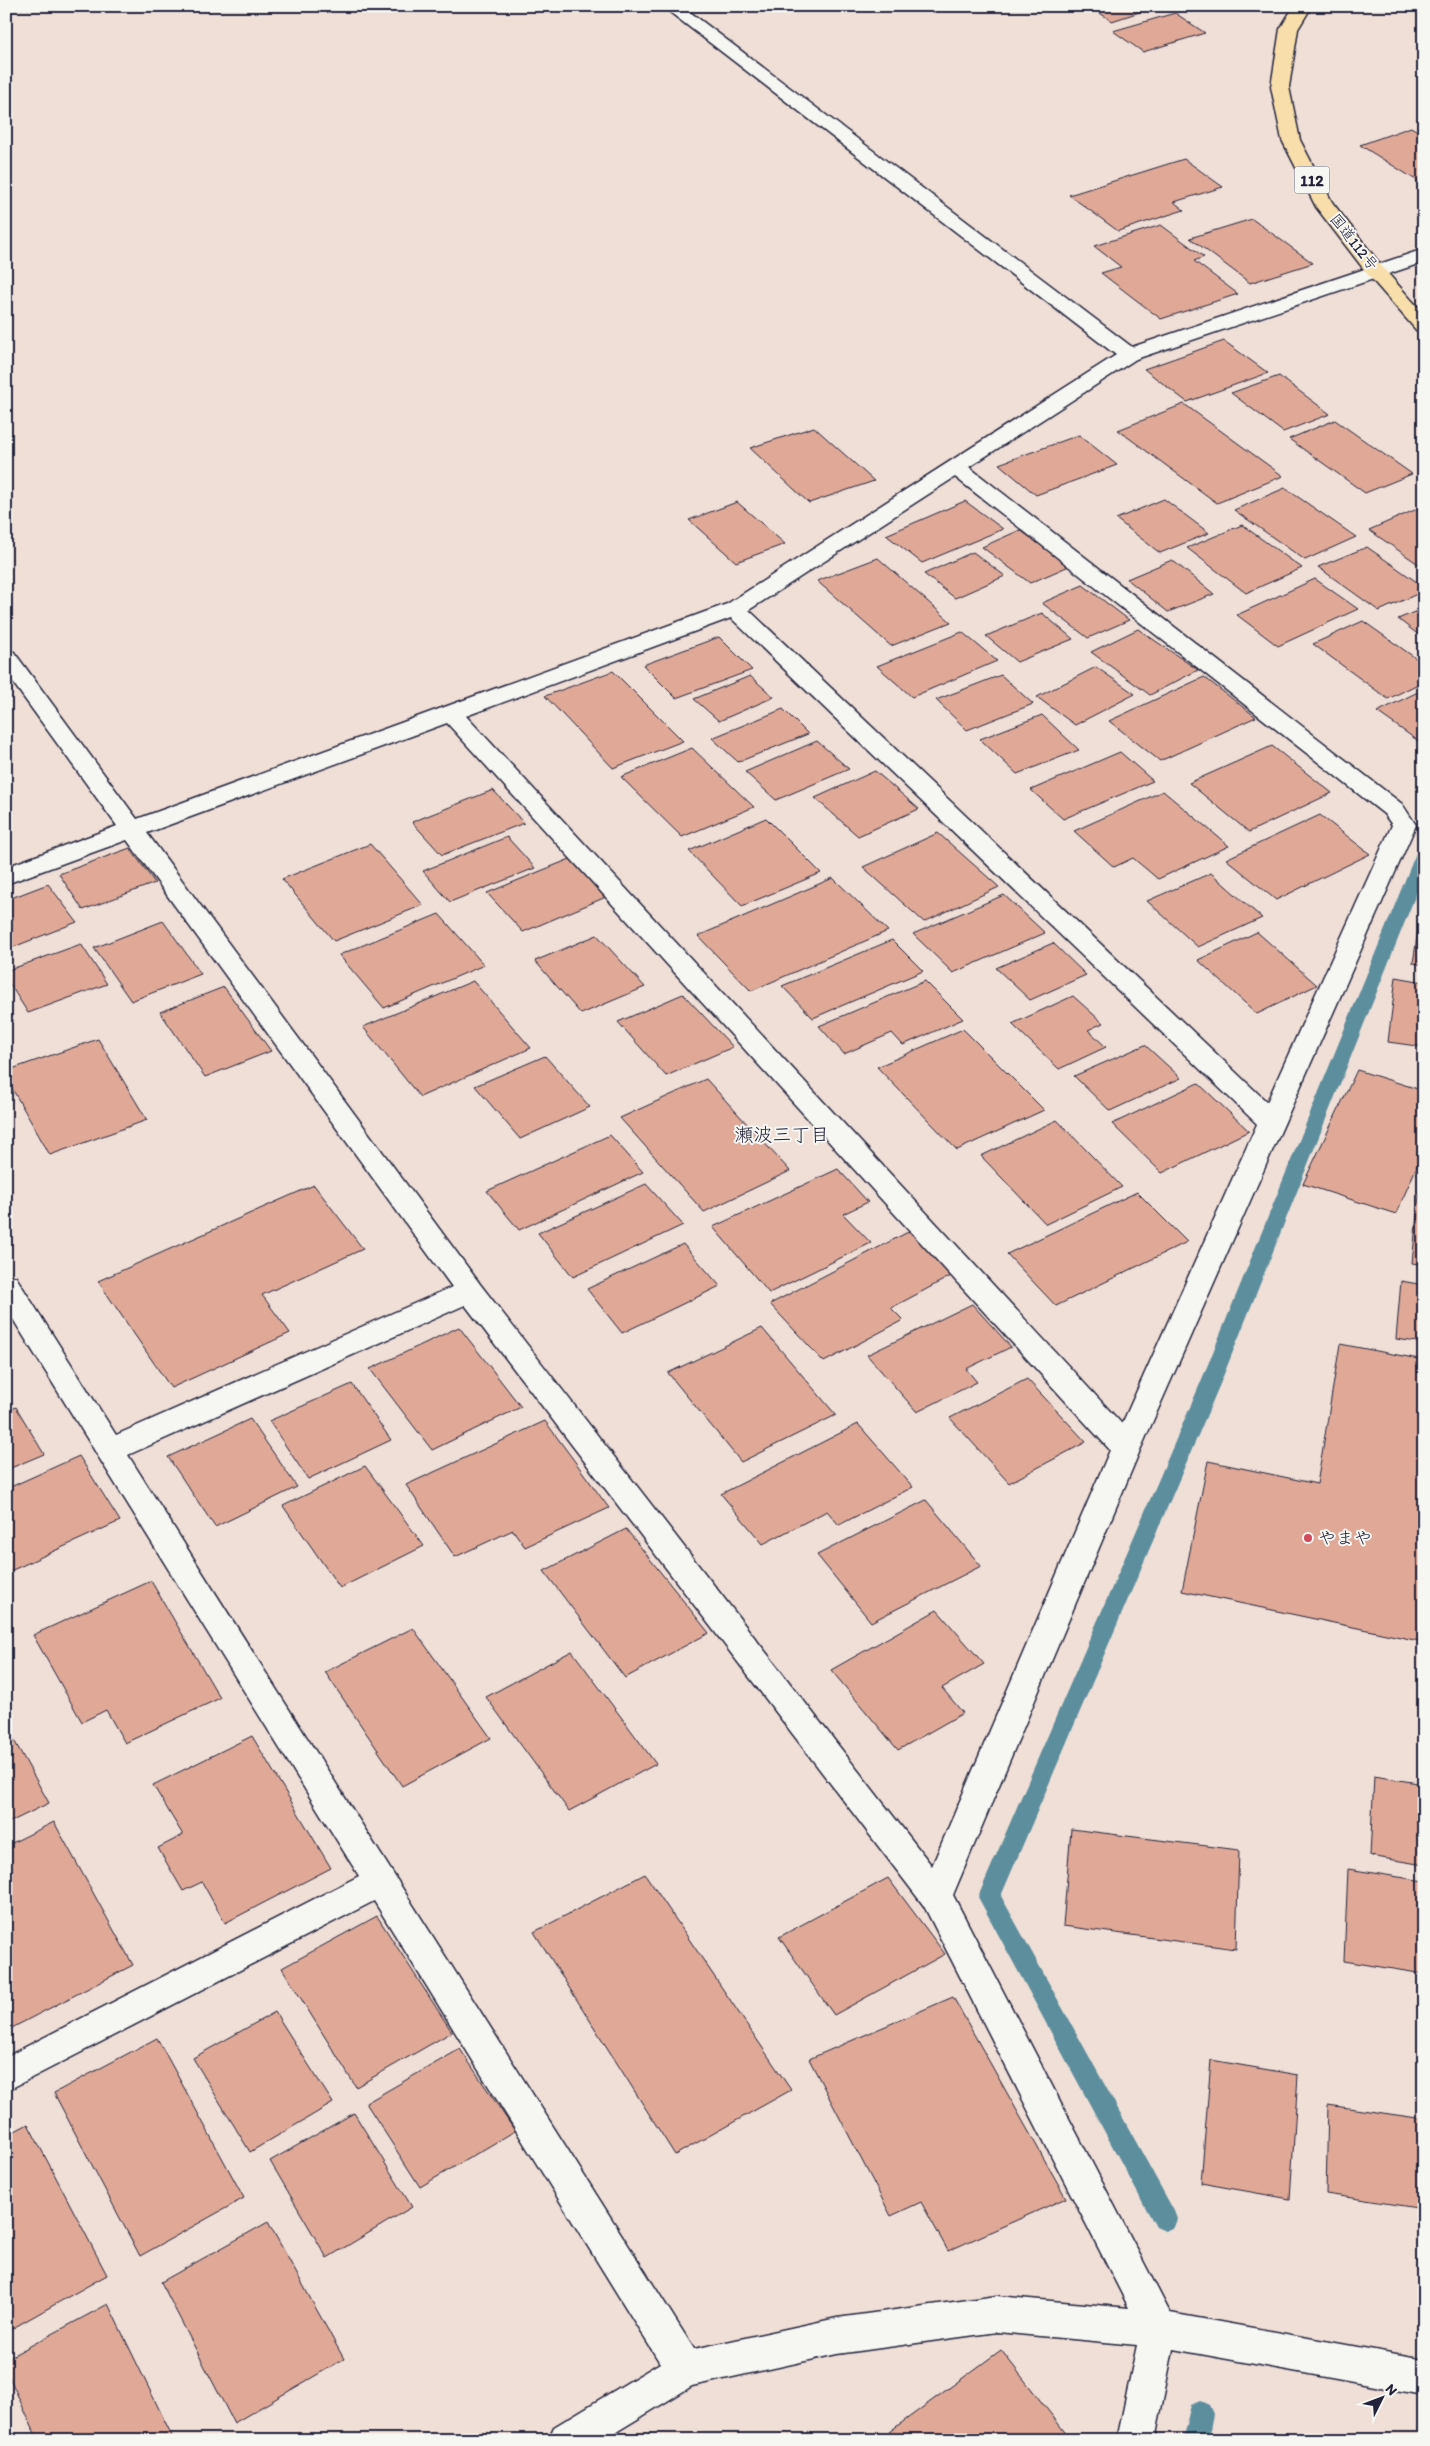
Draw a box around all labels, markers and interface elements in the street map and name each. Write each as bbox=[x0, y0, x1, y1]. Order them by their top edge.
road number: 112 bbox=[1294, 166, 1330, 194]
street label: 国道112号 bbox=[1326, 210, 1382, 274]
district label: 瀬波三丁目 bbox=[734, 1123, 830, 1146]
place label: やまや bbox=[1318, 1527, 1372, 1549]
marker: やまや bbox=[1302, 1532, 1314, 1544]
north arrow bbox=[1358, 2374, 1408, 2424]
text: N bbox=[1382, 2380, 1401, 2399]

